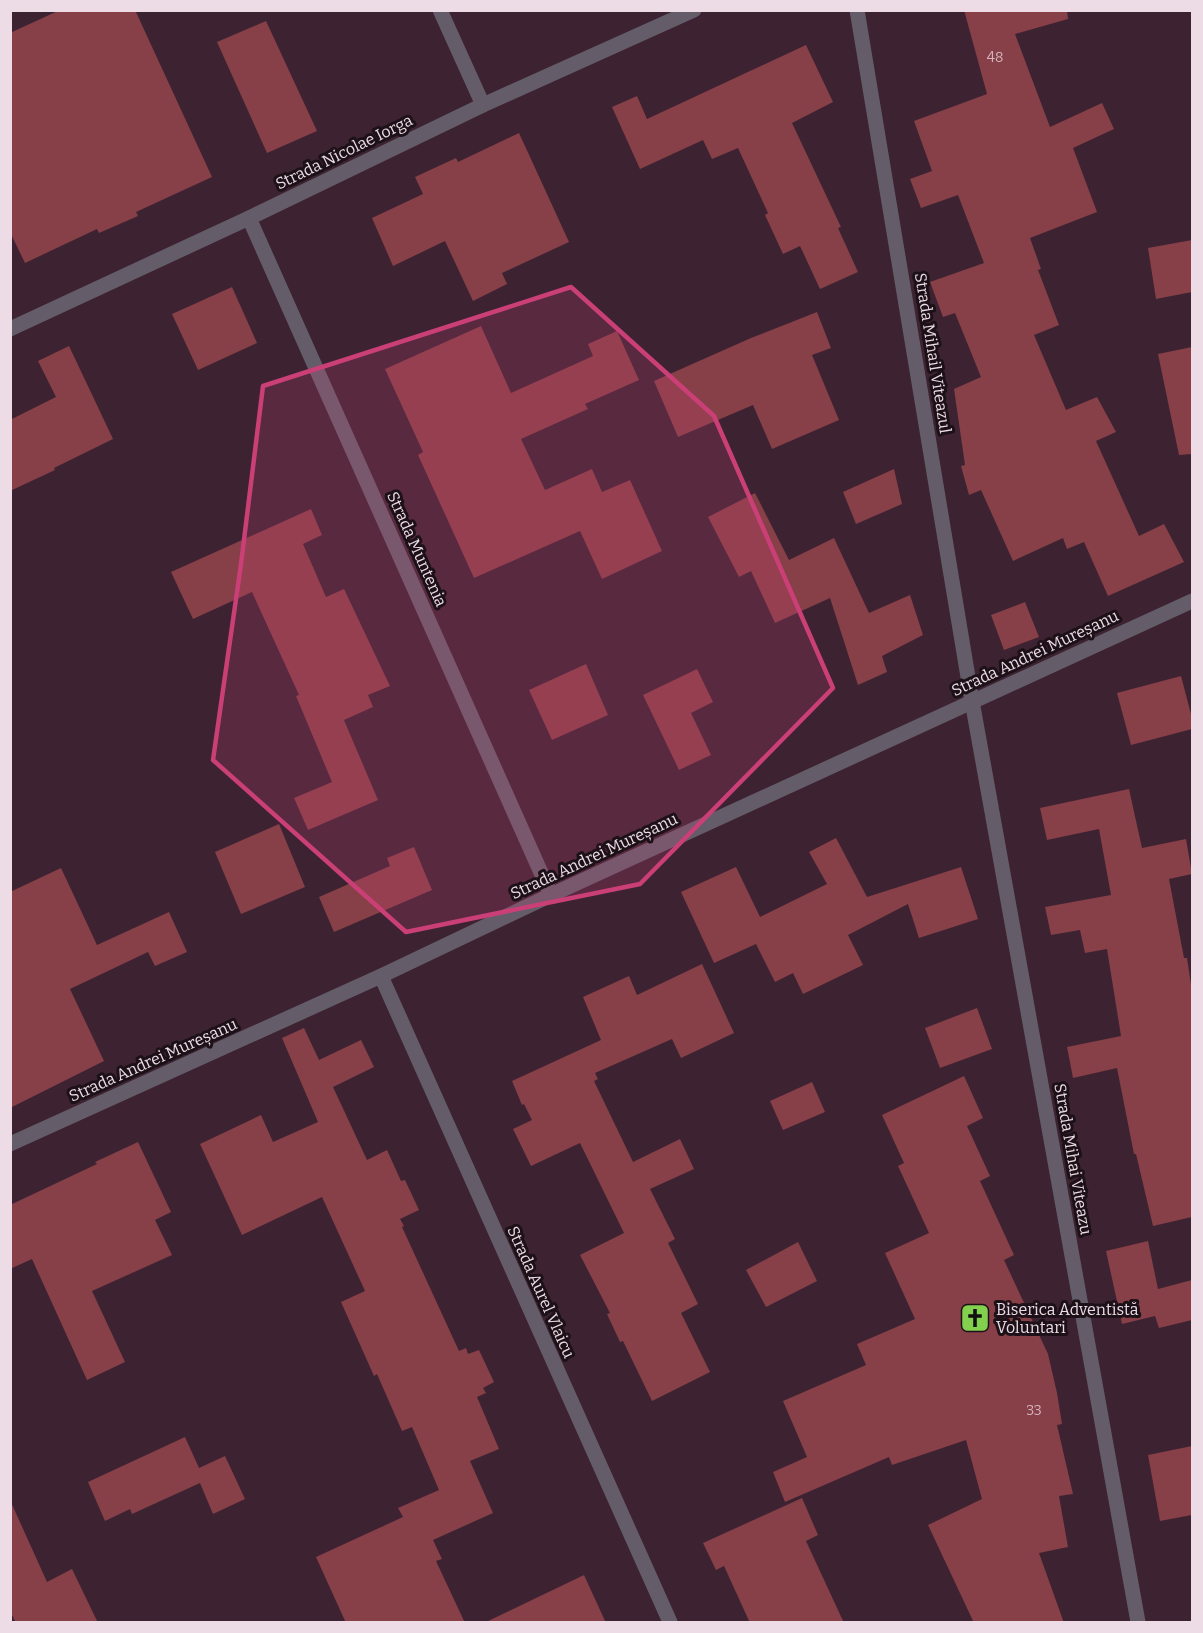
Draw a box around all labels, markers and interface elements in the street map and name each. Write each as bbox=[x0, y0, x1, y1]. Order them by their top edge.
house number: 48 bbox=[987, 49, 1003, 66]
street label: Strada Nicolae Iorga bbox=[272, 110, 416, 193]
street label: Strada Mihail Viteazul bbox=[911, 271, 955, 435]
street label: Strada Muntenia bbox=[383, 489, 451, 610]
street label: Strada Andrei Mureșanu bbox=[948, 606, 1122, 701]
street label: Strada Andrei Mureșanu bbox=[507, 809, 681, 904]
street label: Strada Andrei Mureșanu bbox=[66, 1014, 240, 1107]
street label: Strada Mihai Viteazu bbox=[1050, 1082, 1096, 1236]
street label: Strada Aurel Vlaicu bbox=[503, 1223, 579, 1361]
place label: Biserica Adventistă Voluntari bbox=[996, 1300, 1139, 1337]
church icon: Biserica Adventistă Voluntari bbox=[959, 1302, 991, 1334]
house number: 33 bbox=[1026, 1402, 1042, 1419]

